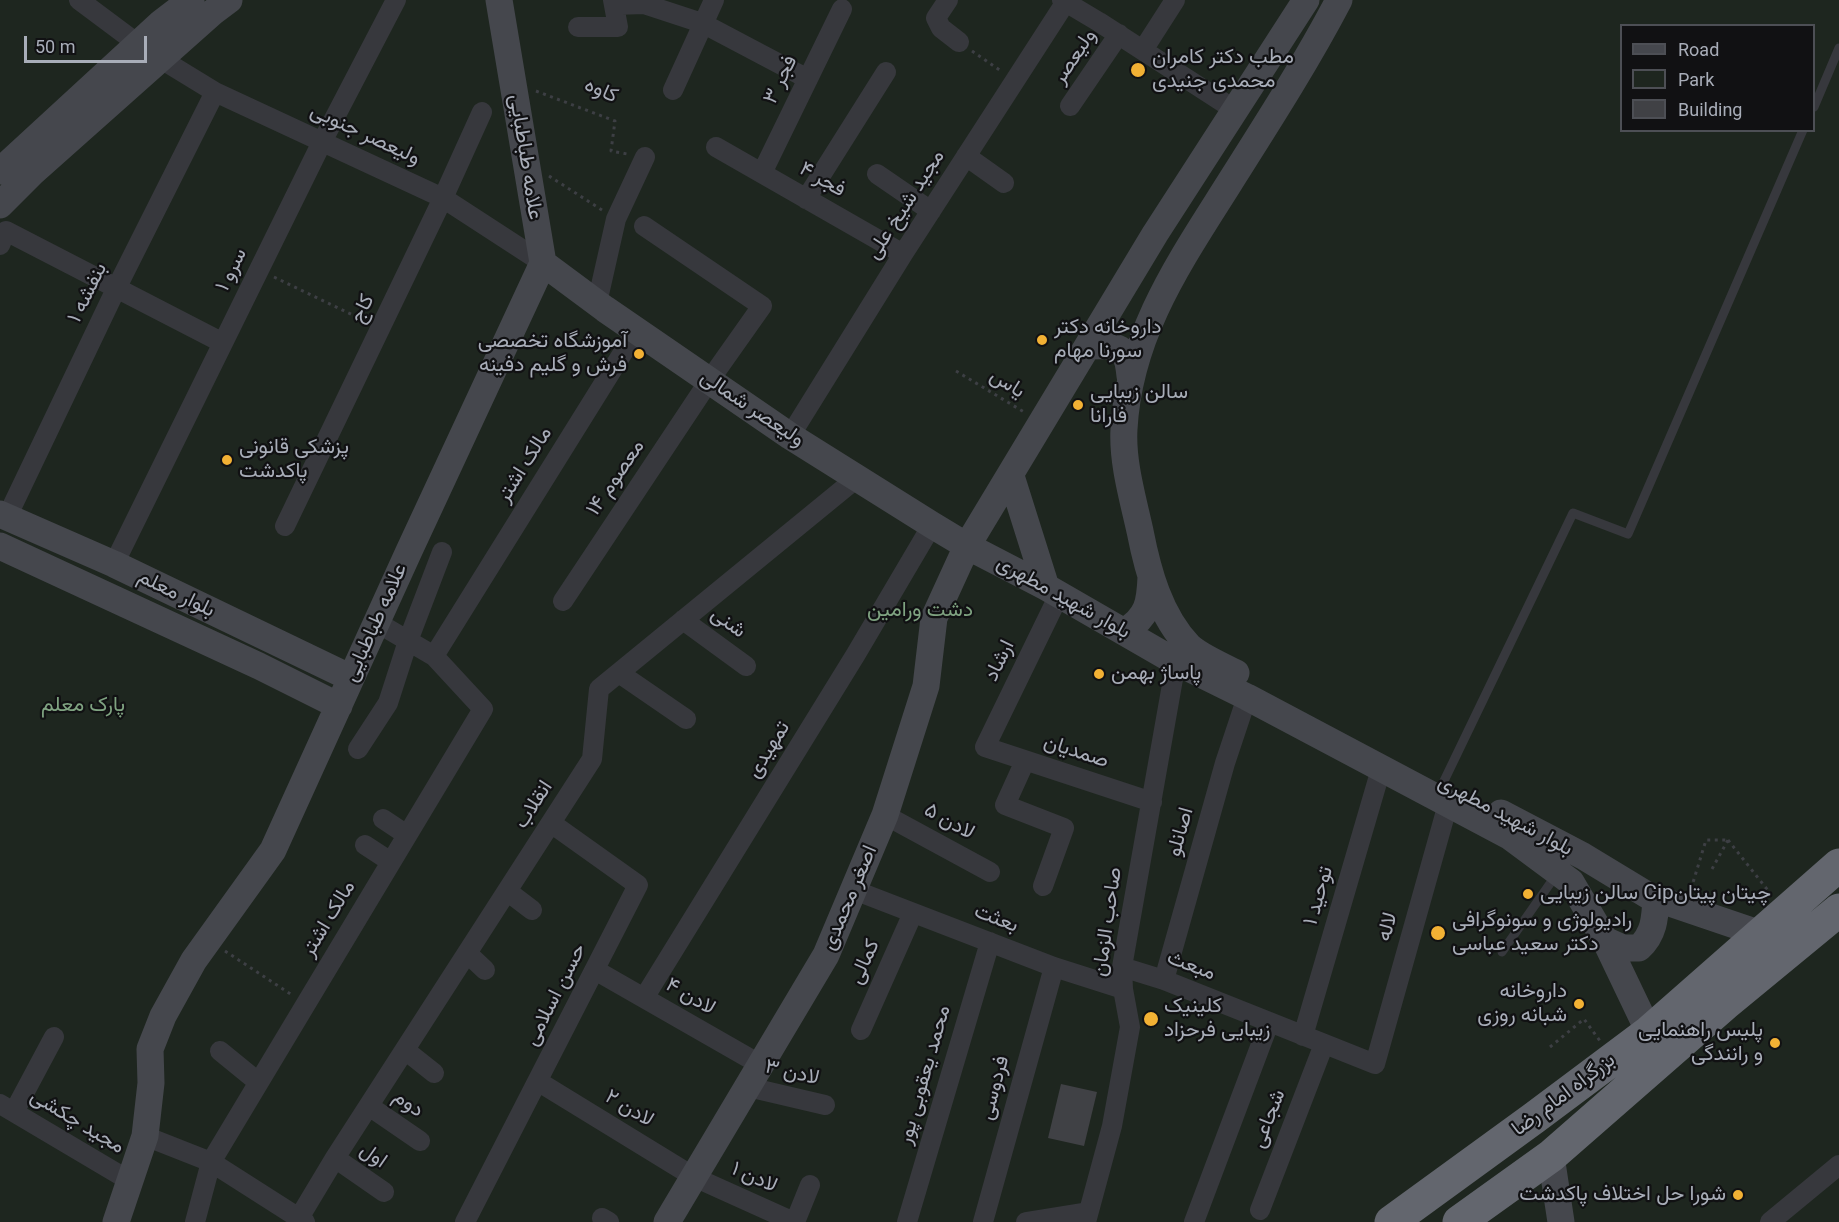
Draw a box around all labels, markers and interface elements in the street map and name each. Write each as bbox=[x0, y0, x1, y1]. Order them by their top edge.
scale bar bbox=[27, 24, 150, 62]
legend bbox=[1620, 24, 1815, 132]
street label: ولیعصر bbox=[1047, 25, 1103, 89]
text: 50 m bbox=[35, 36, 75, 57]
text: Road bbox=[1678, 39, 1719, 60]
place label: مطب دکتر کامران محمدی جنیدی bbox=[1152, 45, 1294, 95]
street label: فجر ۳ bbox=[758, 52, 804, 108]
marker: مطب دکتر کامران محمدی جنیدی bbox=[1129, 61, 1147, 79]
text: Park bbox=[1678, 69, 1714, 90]
street label: کاوه bbox=[580, 73, 622, 109]
street label: علامه طباطبایی bbox=[503, 92, 547, 222]
street label: ولیعصر جنوبی bbox=[306, 99, 424, 171]
text: Building bbox=[1678, 99, 1742, 120]
street label: مجید شیخ علی bbox=[861, 145, 951, 265]
street label: فجر ۴ bbox=[794, 157, 850, 203]
street label: سرو ۱ bbox=[211, 244, 253, 296]
street label: بنفشه ۱ bbox=[63, 259, 113, 327]
street label: کاج bbox=[345, 291, 381, 327]
place label: داروخانه دکتر سورنا مهام bbox=[1054, 315, 1162, 365]
place label: آموزشگاه تخصصی فرش و گلیم دفینه bbox=[478, 329, 627, 379]
marker: داروخانه دکتر سورنا مهام bbox=[1035, 333, 1049, 347]
marker: آموزشگاه تخصصی فرش و گلیم دفینه bbox=[632, 347, 646, 361]
street label: یاس bbox=[985, 364, 1029, 404]
street label: ولیعصر شمالی bbox=[695, 365, 809, 453]
place label: سالن زیبایی فارانا bbox=[1090, 380, 1188, 430]
marker: سالن زیبایی فارانا bbox=[1071, 398, 1085, 412]
street label: مالک اشتر bbox=[492, 422, 558, 508]
place label: پزشکی قانونی پاکدشت bbox=[239, 435, 349, 485]
street label: ۱۴ معصوم bbox=[581, 435, 651, 521]
marker: پزشکی قانونی پاکدشت bbox=[220, 453, 234, 467]
street label: بلوار شهید مطهری bbox=[992, 551, 1134, 645]
street label: علامه طباطبایی bbox=[339, 560, 413, 686]
street label: بلوار معلم bbox=[133, 565, 219, 623]
park label: دشت ورامین bbox=[867, 598, 973, 624]
street label: شنی bbox=[706, 602, 750, 644]
street label: ارشاد bbox=[979, 636, 1021, 686]
place label: پاساژ بهمن bbox=[1111, 661, 1201, 687]
marker: پاساژ بهمن bbox=[1092, 667, 1106, 681]
park label: پارک معلم bbox=[41, 693, 125, 719]
street label: تمهیدی bbox=[742, 717, 796, 783]
street label: صمدیان bbox=[1040, 730, 1112, 774]
street label: بلوار شهید مطهری bbox=[1433, 770, 1577, 862]
street label: انقلاب bbox=[509, 776, 559, 834]
street label: لادن ۵ bbox=[919, 798, 979, 846]
street label: اصانلو bbox=[1162, 805, 1200, 859]
street label: اصغر محمدی bbox=[817, 842, 883, 954]
street label: توحید ۱ bbox=[1299, 864, 1339, 928]
street label: صاحب الزمان bbox=[1088, 866, 1128, 978]
street label: مالک اشتر bbox=[296, 876, 362, 962]
place label: سالن زیبایی Cipچیتان پیتان bbox=[1540, 881, 1771, 907]
marker: سالن زیبایی Cipچیتان پیتان bbox=[1521, 887, 1535, 901]
street label: بعثت bbox=[970, 899, 1022, 939]
place label: رادیولوژی و سونوگرافی دکتر سعید عباسی bbox=[1452, 908, 1632, 958]
street label: لاله bbox=[1372, 910, 1404, 944]
marker: رادیولوژی و سونوگرافی دکتر سعید عباسی bbox=[1429, 924, 1447, 942]
street label: کمالی bbox=[844, 936, 886, 988]
street label: حسن اسلامی bbox=[519, 940, 593, 1050]
street label: مبعث bbox=[1163, 945, 1219, 987]
street label: لادن ۴ bbox=[661, 973, 719, 1021]
place label: داروخانه شبانه روزی bbox=[1477, 979, 1567, 1029]
place label: کلینیک زیبایی فرحزاد bbox=[1164, 994, 1270, 1044]
marker: داروخانه شبانه روزی bbox=[1572, 997, 1586, 1011]
street label: محمد یعقوبی پور bbox=[893, 1003, 957, 1147]
marker: کلینیک زیبایی فرحزاد bbox=[1142, 1010, 1160, 1028]
place label: پلیس راهنمایی و رانندگی bbox=[1638, 1018, 1763, 1068]
marker: پلیس راهنمایی و رانندگی bbox=[1768, 1036, 1782, 1050]
street label: بزرگراه امام رضا bbox=[1507, 1048, 1621, 1142]
street label: فردوسی bbox=[974, 1053, 1016, 1123]
street label: لادن ۳ bbox=[762, 1055, 822, 1091]
street label: مجید چکشی bbox=[25, 1084, 129, 1160]
street label: دوم bbox=[388, 1085, 428, 1123]
street label: لادن ۲ bbox=[600, 1085, 658, 1133]
street label: شجاعی bbox=[1246, 1086, 1292, 1152]
street label: اول bbox=[354, 1138, 392, 1174]
street label: لادن ۱ bbox=[727, 1157, 781, 1199]
place label: شورا حل اختلاف پاکدشت bbox=[1519, 1182, 1726, 1208]
marker: شورا حل اختلاف پاکدشت bbox=[1731, 1188, 1745, 1202]

